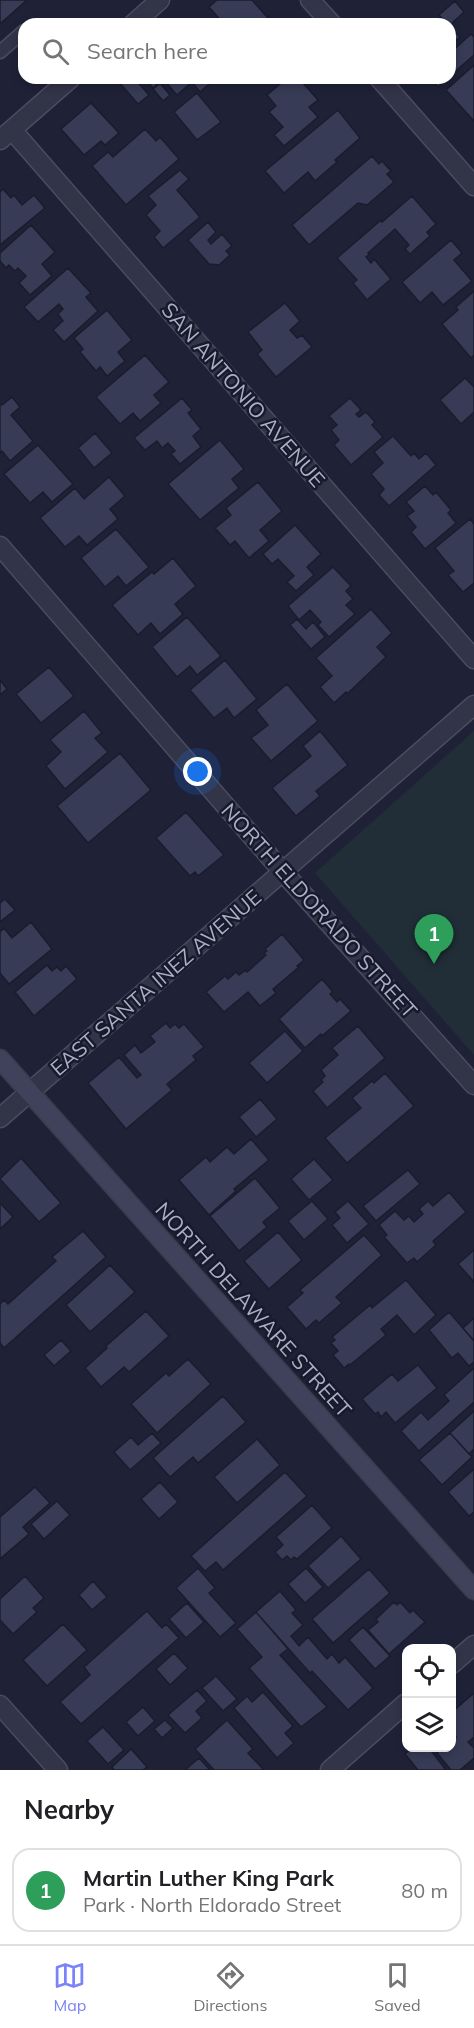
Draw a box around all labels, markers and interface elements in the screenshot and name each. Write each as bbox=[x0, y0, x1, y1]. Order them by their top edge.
search box bbox=[18, 18, 456, 84]
icon: search bbox=[39, 35, 72, 68]
text: Search here bbox=[87, 37, 208, 65]
street label: SAN ANTONIO AVENUE bbox=[156, 297, 331, 492]
your location bbox=[183, 757, 212, 786]
street label: NORTH ELDORADO STREET bbox=[216, 798, 423, 1023]
street label: EAST SANTA INEZ AVENUE bbox=[45, 884, 266, 1081]
pin: 1 bbox=[414, 914, 454, 964]
street label: NORTH DELAWARE STREET bbox=[150, 1196, 358, 1423]
map controls bbox=[402, 1644, 456, 1752]
button: locate bbox=[402, 1644, 456, 1698]
button: layers bbox=[402, 1698, 456, 1752]
text: Nearby bbox=[24, 1793, 114, 1826]
text: Martin Luther King Park bbox=[83, 1864, 334, 1892]
text: 1 bbox=[40, 1878, 52, 1903]
text: 80 m bbox=[401, 1878, 448, 1903]
text: Park · North Eldorado Street bbox=[83, 1892, 341, 1917]
tab: Map bbox=[53, 1959, 86, 2015]
tab: Directions bbox=[193, 1959, 267, 2015]
tab: Saved bbox=[374, 1959, 421, 2015]

